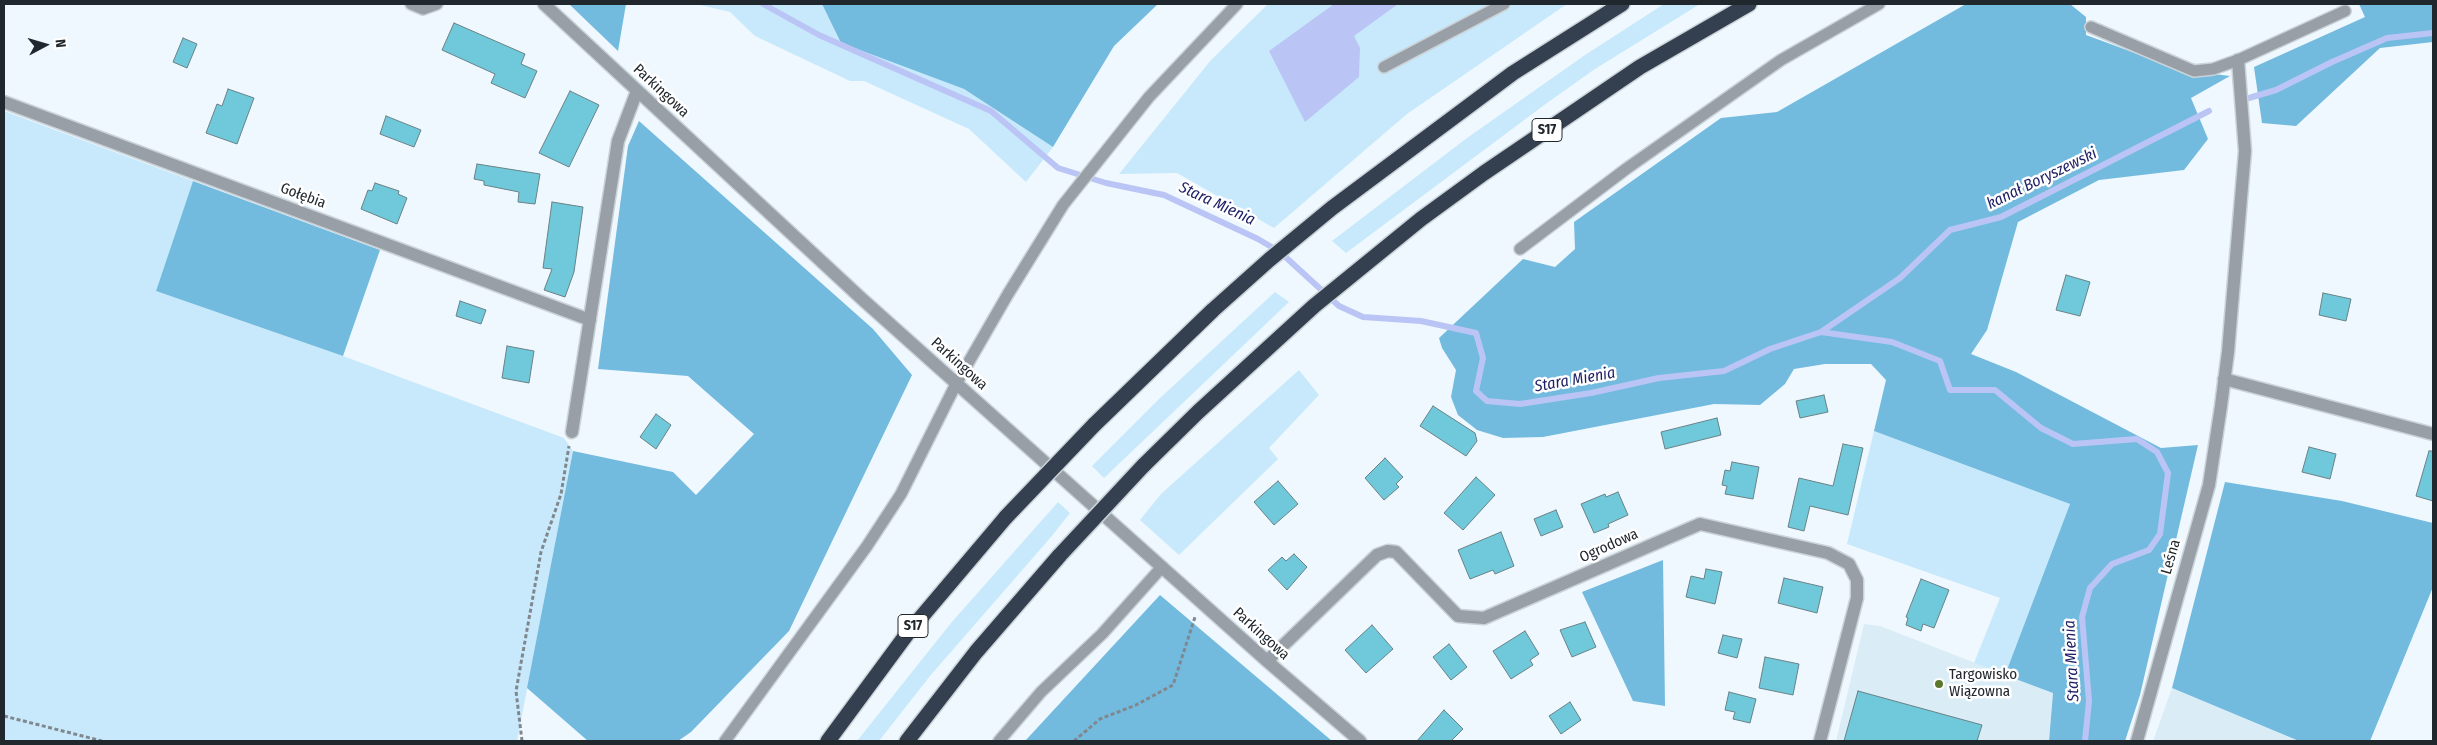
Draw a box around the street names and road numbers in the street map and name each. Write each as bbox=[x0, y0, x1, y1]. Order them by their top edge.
street label: Parkingowa bbox=[629, 61, 693, 121]
road number: S17 bbox=[1532, 118, 1562, 142]
street label: Gołębia bbox=[278, 179, 328, 213]
street label: Parkingowa bbox=[927, 334, 991, 394]
street label: Ogrodowa bbox=[1577, 525, 1641, 567]
street label: Leśna bbox=[2157, 538, 2185, 576]
street label: Parkingowa bbox=[1229, 604, 1293, 664]
road number: S17 bbox=[898, 614, 928, 638]

